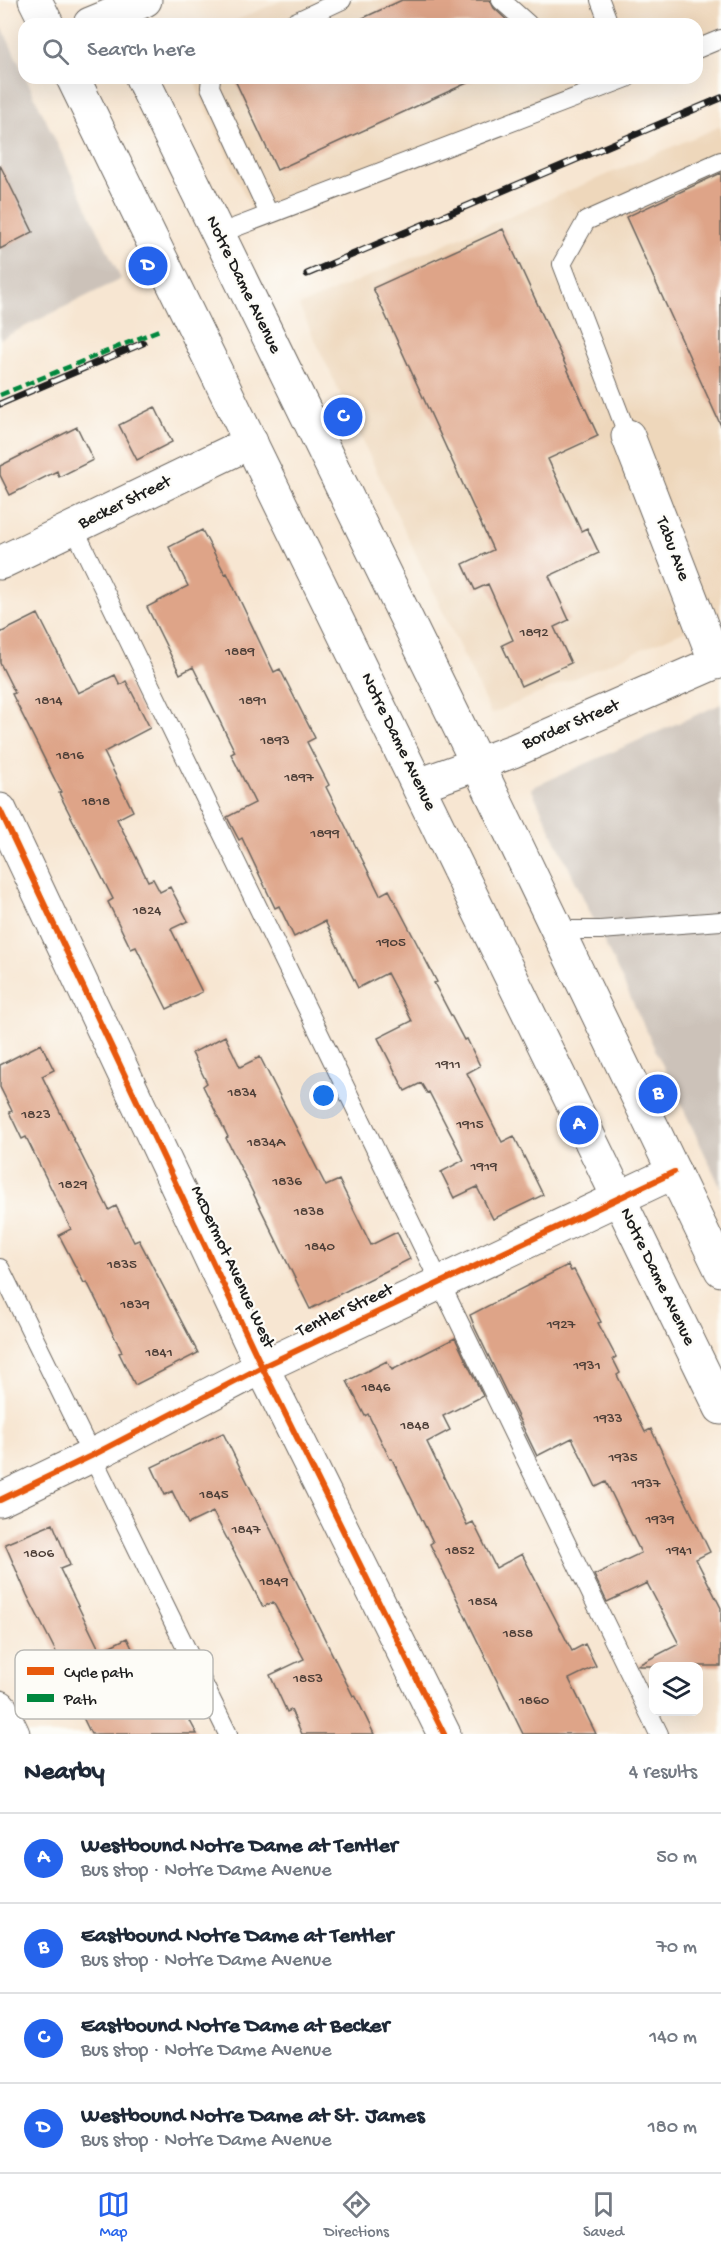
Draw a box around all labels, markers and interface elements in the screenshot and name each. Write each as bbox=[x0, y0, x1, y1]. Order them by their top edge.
search box bbox=[18, 18, 703, 84]
icon: search bbox=[39, 35, 72, 68]
text: Search here bbox=[87, 38, 195, 64]
street label: Notre Dame Avenue bbox=[201, 213, 286, 358]
pin: D bbox=[128, 244, 168, 288]
pin: C bbox=[324, 394, 362, 440]
street label: Becker Street bbox=[74, 471, 176, 535]
street label: Tabu Ave bbox=[650, 513, 694, 585]
house number: 1892 bbox=[518, 624, 549, 642]
house number: 1889 bbox=[224, 643, 255, 661]
street label: Notre Dame Avenue bbox=[356, 670, 441, 815]
house number: 1814 bbox=[34, 692, 63, 710]
house number: 1891 bbox=[238, 692, 267, 710]
street label: Border Street bbox=[518, 694, 624, 755]
house number: 1893 bbox=[259, 732, 290, 750]
house number: 1816 bbox=[55, 747, 84, 765]
house number: 1897 bbox=[283, 769, 315, 787]
house number: 1818 bbox=[81, 793, 110, 811]
house number: 1899 bbox=[309, 825, 340, 843]
house number: 1824 bbox=[132, 902, 161, 920]
house number: 1905 bbox=[375, 934, 406, 952]
house number: 1911 bbox=[434, 1056, 461, 1074]
pin: B bbox=[638, 1072, 678, 1116]
your location bbox=[309, 1081, 338, 1110]
house number: 1834 bbox=[226, 1084, 257, 1102]
pin: A bbox=[560, 1102, 598, 1148]
house number: 1823 bbox=[20, 1106, 51, 1124]
house number: 1915 bbox=[455, 1116, 484, 1134]
house number: 1834A bbox=[246, 1134, 286, 1152]
house number: 1919 bbox=[469, 1158, 498, 1176]
house number: 1836 bbox=[271, 1173, 302, 1191]
house number: 1829 bbox=[57, 1176, 88, 1194]
street label: McDermot Avenue West bbox=[185, 1182, 280, 1353]
house number: 1838 bbox=[293, 1203, 324, 1221]
street label: Notre Dame Avenue bbox=[615, 1205, 700, 1350]
house number: 1840 bbox=[304, 1238, 335, 1256]
house number: 1835 bbox=[106, 1256, 137, 1274]
street label: Tentler Street bbox=[293, 1279, 398, 1343]
house number: 1839 bbox=[119, 1296, 150, 1314]
house number: 1927 bbox=[546, 1316, 577, 1334]
house number: 1841 bbox=[144, 1344, 173, 1362]
house number: 1931 bbox=[572, 1357, 601, 1375]
house number: 1846 bbox=[361, 1379, 391, 1397]
house number: 1933 bbox=[592, 1410, 623, 1428]
house number: 1848 bbox=[399, 1417, 430, 1435]
house number: 1935 bbox=[607, 1449, 638, 1467]
house number: 1937 bbox=[630, 1475, 662, 1493]
house number: 1845 bbox=[198, 1486, 229, 1504]
house number: 1939 bbox=[645, 1511, 675, 1529]
house number: 1847 bbox=[230, 1521, 262, 1539]
house number: 1852 bbox=[444, 1542, 475, 1560]
house number: 1941 bbox=[665, 1542, 692, 1560]
house number: 1806 bbox=[23, 1545, 55, 1563]
house number: 1849 bbox=[259, 1573, 289, 1591]
house number: 1854 bbox=[467, 1593, 498, 1611]
house number: 1858 bbox=[502, 1625, 533, 1643]
legend bbox=[15, 1650, 213, 1719]
map controls bbox=[649, 1662, 703, 1716]
button: layers bbox=[649, 1662, 703, 1716]
text: Cycle path bbox=[64, 1665, 134, 1684]
house number: 1853 bbox=[292, 1670, 323, 1688]
text: Path bbox=[63, 1692, 97, 1711]
house number: 1860 bbox=[518, 1692, 550, 1710]
text: Nearby bbox=[24, 1758, 105, 1789]
text: 4 results bbox=[629, 1762, 697, 1785]
text: Westbound Notre Dame at Tentler bbox=[81, 1834, 398, 1860]
text: A bbox=[38, 1847, 49, 1870]
text: 50 m bbox=[656, 1847, 697, 1870]
text: Bus stop · Notre Dame Avenue bbox=[81, 1860, 332, 1883]
text: Eastbound Notre Dame at Tentler bbox=[81, 1924, 393, 1950]
text: B bbox=[38, 1937, 49, 1960]
text: 70 m bbox=[656, 1937, 697, 1960]
text: Bus stop · Notre Dame Avenue bbox=[81, 1950, 332, 1973]
text: Eastbound Notre Dame at Becker bbox=[81, 2014, 389, 2040]
text: C bbox=[38, 2027, 49, 2050]
text: 140 m bbox=[649, 2027, 697, 2050]
text: Bus stop · Notre Dame Avenue bbox=[81, 2040, 332, 2063]
text: Westbound Notre Dame at St. James bbox=[81, 2104, 425, 2130]
text: D bbox=[37, 2117, 50, 2140]
text: 180 m bbox=[648, 2117, 697, 2140]
text: Bus stop · Notre Dame Avenue bbox=[81, 2130, 332, 2153]
tab: Map bbox=[97, 2188, 130, 2243]
tab: Directions bbox=[324, 2188, 389, 2243]
tab: Saved bbox=[583, 2188, 624, 2243]

